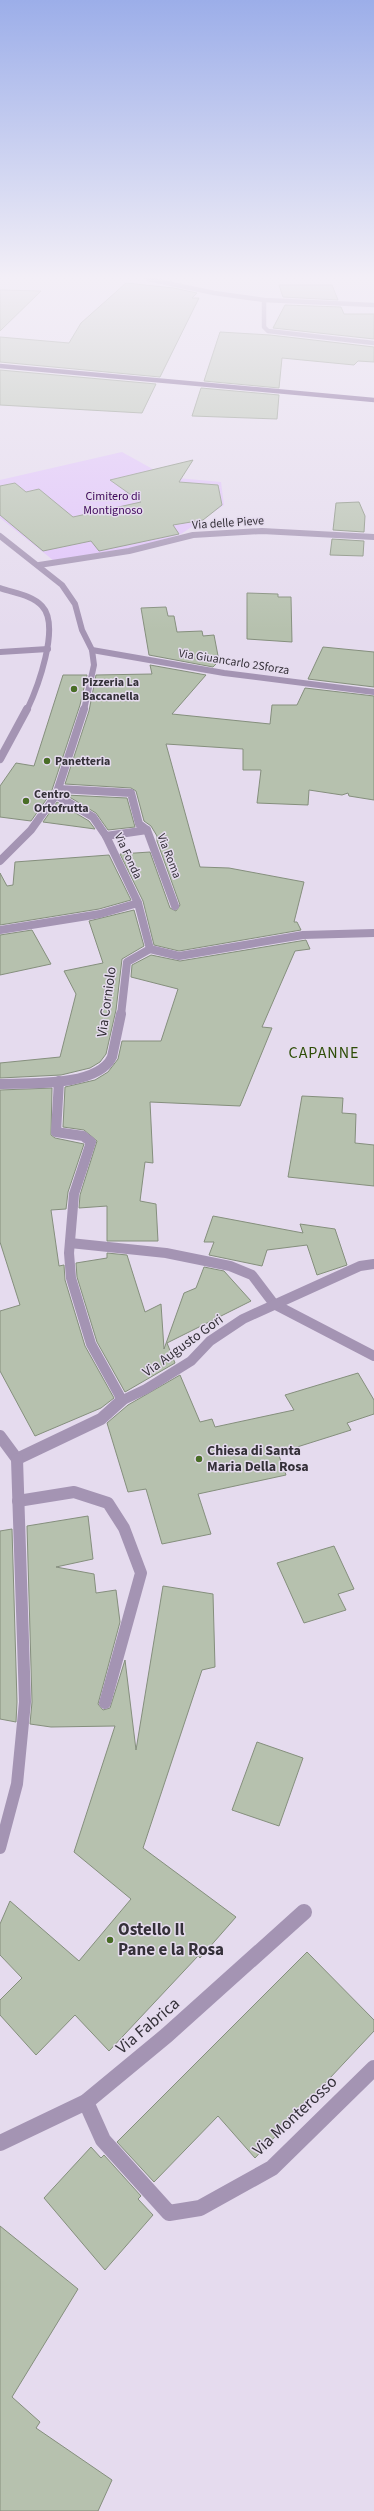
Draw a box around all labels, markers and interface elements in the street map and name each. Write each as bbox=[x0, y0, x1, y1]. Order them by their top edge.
park label: Cimitero di Montignoso bbox=[83, 488, 143, 519]
street label: Via delle Pieve bbox=[192, 512, 265, 534]
street label: Via Giuancarlo 2Sforza bbox=[177, 645, 291, 679]
place label: Pizzeria La Baccanella bbox=[82, 674, 139, 705]
marker: Pizzeria La Baccanella bbox=[69, 684, 79, 694]
place label: Panetteria bbox=[55, 753, 110, 770]
marker: Panetteria bbox=[42, 756, 52, 766]
place label: Centro Ortofrutta bbox=[34, 786, 89, 817]
marker: Centro Ortofrutta bbox=[21, 796, 31, 806]
street label: Via Fonda bbox=[110, 830, 146, 882]
street label: Via Roma bbox=[153, 831, 185, 881]
street label: Via Corniolo bbox=[92, 966, 122, 1038]
district label: CAPANNE bbox=[289, 1042, 359, 1064]
street label: Via Augusto Gori bbox=[139, 1310, 227, 1382]
place label: Chiesa di Santa Maria Della Rosa bbox=[207, 1441, 309, 1477]
marker: Chiesa di Santa Maria Della Rosa bbox=[194, 1454, 204, 1464]
place label: Ostello Il Pane e la Rosa bbox=[118, 1918, 224, 1962]
marker: Ostello Il Pane e la Rosa bbox=[105, 1935, 115, 1945]
street label: Via Fabrica bbox=[111, 1992, 185, 2060]
street label: Via Monterosso bbox=[247, 2070, 343, 2162]

